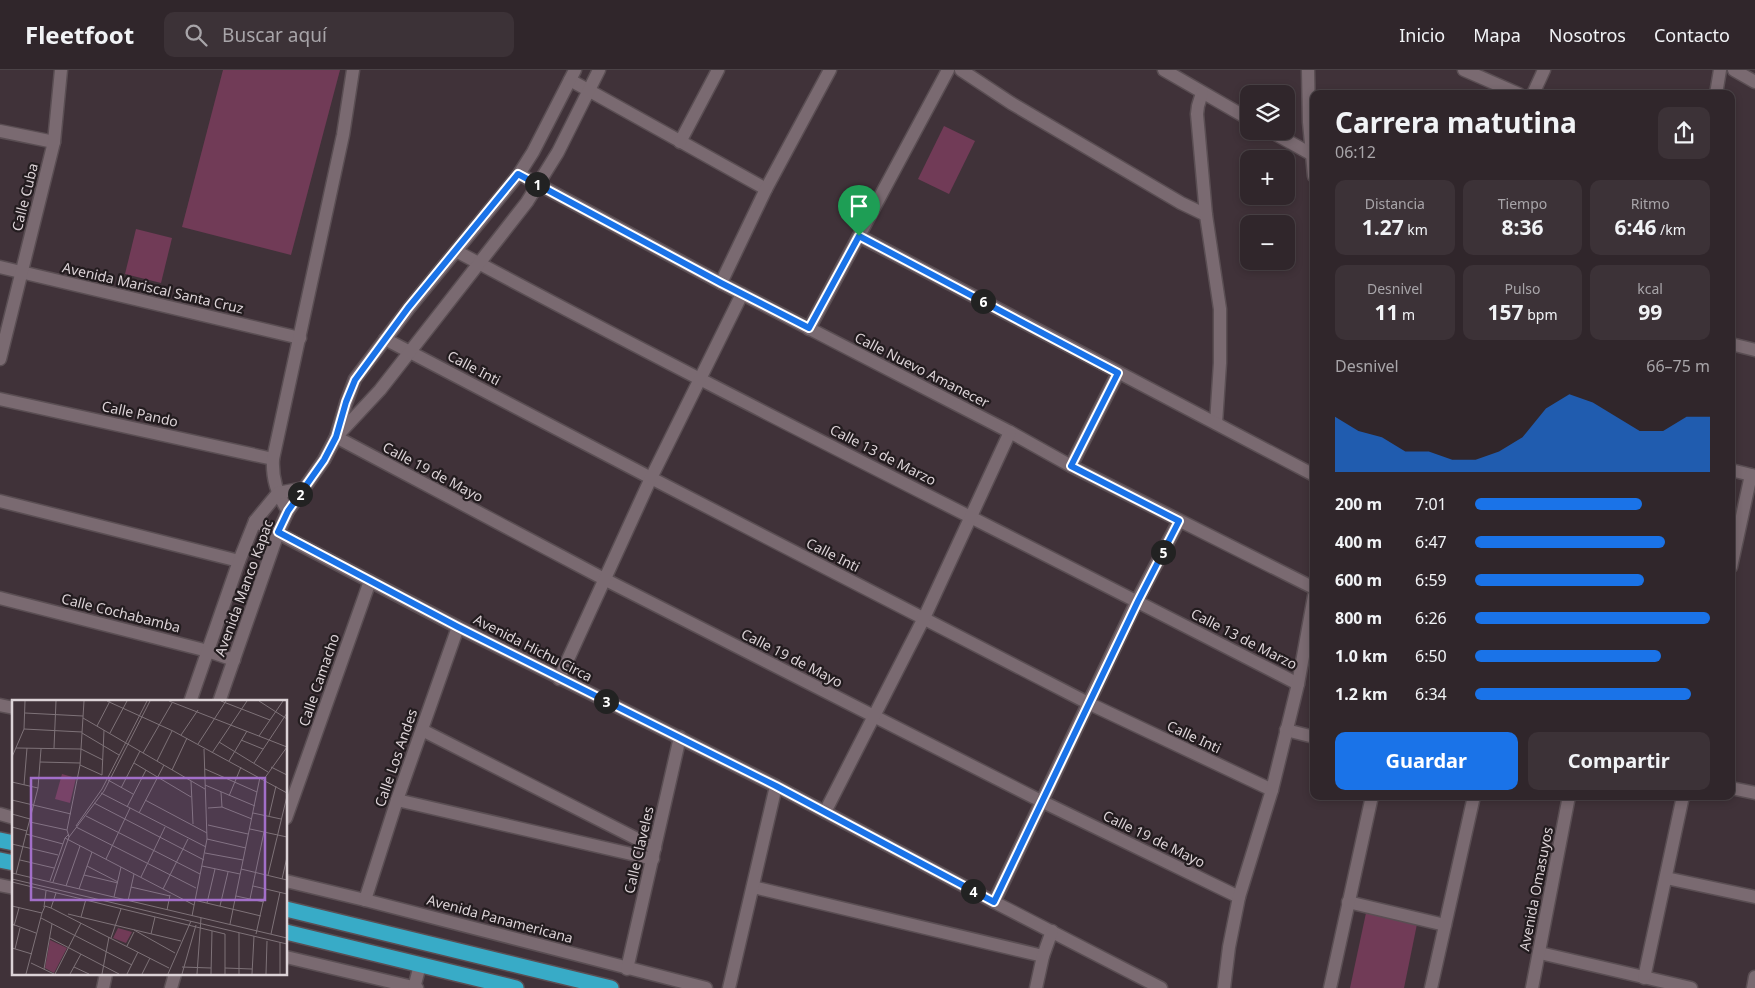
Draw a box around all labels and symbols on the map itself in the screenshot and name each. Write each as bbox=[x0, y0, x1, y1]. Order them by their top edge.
street label: Calle Cuba bbox=[7, 161, 42, 233]
pin: 1 bbox=[524, 172, 550, 196]
pin bbox=[838, 185, 880, 236]
street label: Avenida Mariscal Santa Cruz bbox=[61, 257, 246, 318]
pin: 6 bbox=[970, 288, 996, 314]
street label: Calle Nuevo Amanecer bbox=[852, 327, 993, 412]
street label: Calle Inti bbox=[444, 346, 504, 389]
street label: Calle Pando bbox=[100, 396, 180, 431]
street label: Calle 13 de Marzo bbox=[827, 420, 940, 489]
street label: Calle 19 de Mayo bbox=[380, 437, 487, 506]
pin: 2 bbox=[288, 482, 312, 506]
street label: Avenida Manco Kapac bbox=[210, 517, 277, 659]
street label: Calle Inti bbox=[803, 533, 863, 576]
pin: 5 bbox=[1150, 540, 1176, 564]
street label: Calle Cochabamba bbox=[60, 589, 183, 636]
street label: Calle 13 de Marzo bbox=[1188, 604, 1301, 673]
street label: Avenida Hichu Circa bbox=[471, 609, 596, 686]
street label: Calle 19 de Mayo bbox=[738, 624, 846, 691]
street label: Calle Camacho bbox=[294, 631, 343, 729]
pin: 3 bbox=[594, 688, 618, 714]
inset map bbox=[12, 700, 288, 976]
street label: Calle Los Andes bbox=[370, 706, 421, 809]
street label: Calle Inti bbox=[1164, 716, 1224, 757]
street label: Calle Claveles bbox=[619, 804, 658, 895]
street label: Calle 19 de Mayo bbox=[1100, 806, 1208, 872]
street label: Avenida Omasuyos bbox=[1514, 825, 1557, 952]
pin: 4 bbox=[960, 878, 986, 904]
street label: Avenida Panamericana bbox=[425, 890, 575, 947]

